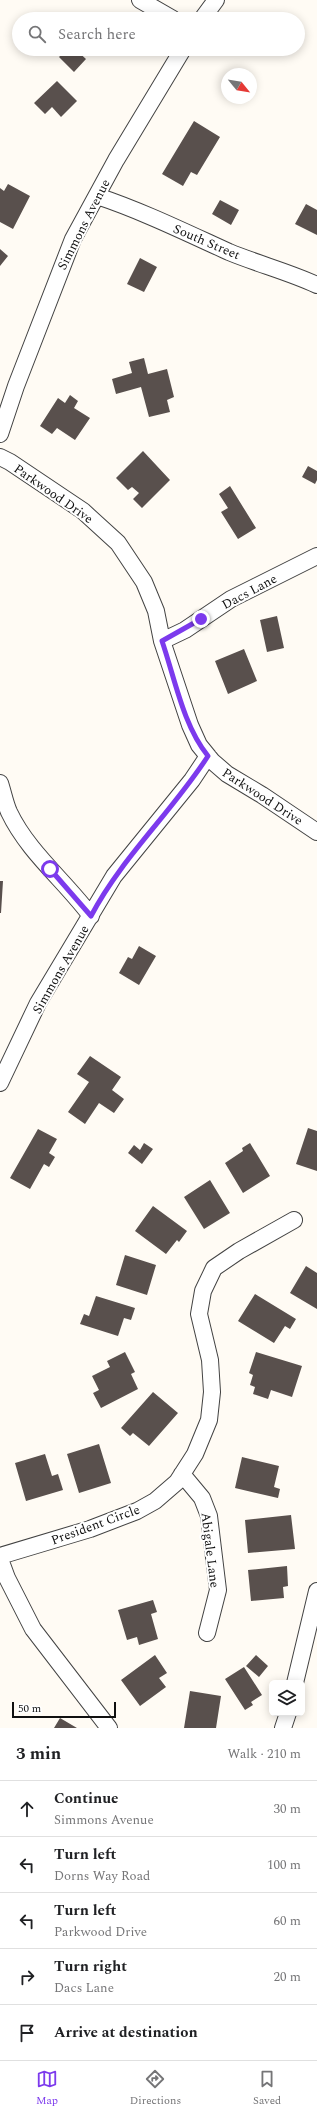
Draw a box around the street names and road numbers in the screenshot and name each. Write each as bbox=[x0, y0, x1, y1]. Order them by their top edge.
street label: Simmons Avenue bbox=[52, 175, 115, 273]
street label: South Street bbox=[170, 219, 244, 265]
street label: Parkwood Drive bbox=[10, 459, 97, 529]
street label: Dacs Lane bbox=[218, 569, 281, 615]
street label: Parkwood Drive bbox=[218, 763, 307, 831]
street label: Simmons Avenue bbox=[27, 921, 94, 1018]
street label: President Circle bbox=[48, 1500, 143, 1550]
street label: Abigale Lane bbox=[195, 1511, 225, 1589]

